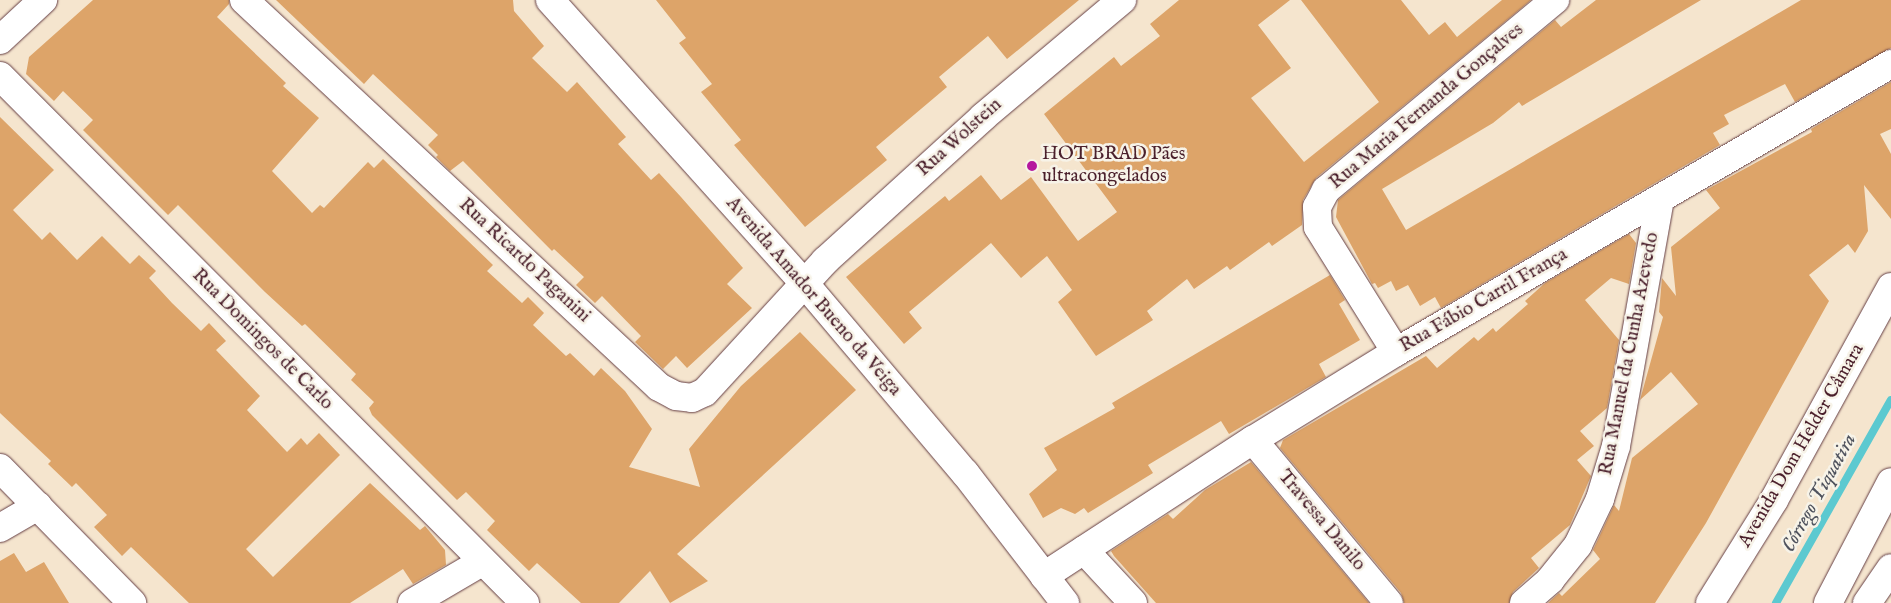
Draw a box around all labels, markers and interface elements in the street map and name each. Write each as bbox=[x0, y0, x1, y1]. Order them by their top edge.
street label: Rua Maria Fernanda Gonçalves bbox=[1325, 19, 1529, 195]
street label: Rua Wolstein bbox=[913, 94, 1007, 182]
place label: HOT BRAD Pães ultracongelados bbox=[1042, 144, 1185, 188]
marker: HOT BRAD Pães ultracongelados bbox=[1026, 160, 1038, 172]
street label: Avenida Amador Bueno da Veiga bbox=[720, 193, 906, 401]
street label: Rua Ricardo Paganini bbox=[453, 194, 595, 328]
street label: Rua Manuel da Cunha Azevedo bbox=[1595, 231, 1665, 477]
street label: Rua Fábio Carril França bbox=[1396, 244, 1572, 358]
street label: Rua Domingos de Carlo bbox=[187, 265, 337, 415]
street label: Avenida Dom Helder Câmara bbox=[1734, 340, 1870, 552]
water label: Córrego Tiquatira bbox=[1777, 430, 1861, 556]
street label: Travessa Danilo bbox=[1272, 466, 1370, 576]

